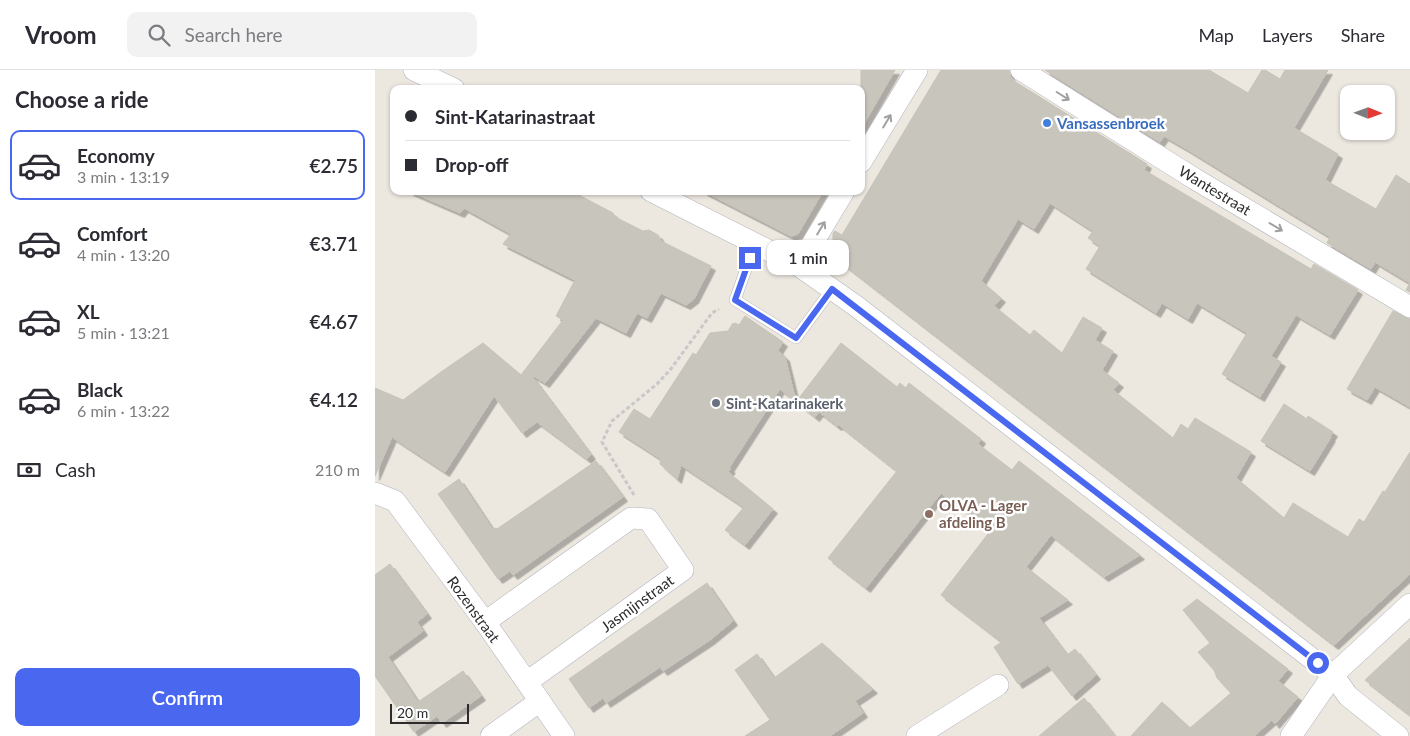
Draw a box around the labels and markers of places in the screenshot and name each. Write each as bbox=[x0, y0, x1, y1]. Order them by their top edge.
place label: Vansassenbroek bbox=[1056, 114, 1166, 132]
marker: Vansassenbroek bbox=[1041, 117, 1053, 129]
place label: Sint-Katarinakerk bbox=[726, 394, 844, 412]
marker: Sint-Katarinakerk bbox=[710, 397, 722, 409]
place label: OLVA - Lager afdeling B bbox=[939, 496, 1027, 531]
marker: OLVA - Lager afdeling B bbox=[923, 508, 935, 520]

